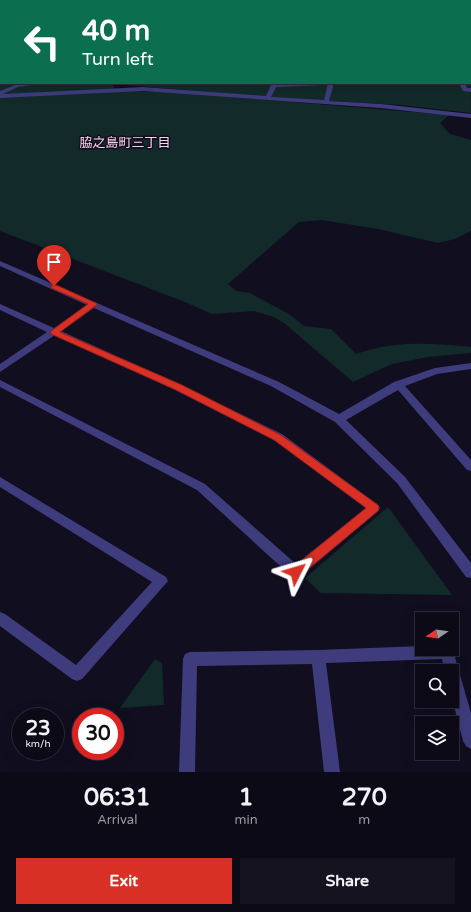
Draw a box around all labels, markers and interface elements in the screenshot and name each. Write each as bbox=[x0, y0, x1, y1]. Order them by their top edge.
text: 40 m bbox=[82, 14, 150, 48]
icon: left bbox=[16, 16, 68, 68]
text: Turn left bbox=[82, 48, 154, 70]
district label: 脇之島町三丁目 bbox=[79, 135, 171, 151]
pin bbox=[37, 245, 71, 286]
icon: arrive bbox=[43, 251, 65, 273]
position arrow bbox=[275, 551, 317, 593]
north arrow bbox=[415, 612, 459, 656]
map controls bbox=[415, 612, 459, 760]
button: search bbox=[415, 664, 459, 708]
speed limit sign: 30 bbox=[72, 708, 124, 760]
button: layers bbox=[415, 716, 459, 760]
text: 23 bbox=[25, 717, 51, 741]
text: km/h bbox=[25, 738, 51, 750]
text: 06:31 bbox=[84, 783, 151, 812]
text: 1 bbox=[239, 783, 254, 812]
text: 270 bbox=[342, 783, 387, 812]
text: Arrival bbox=[97, 812, 137, 828]
text: min bbox=[235, 812, 258, 828]
text: m bbox=[358, 812, 370, 828]
button: Exit bbox=[16, 858, 232, 904]
button: Share bbox=[240, 858, 455, 904]

